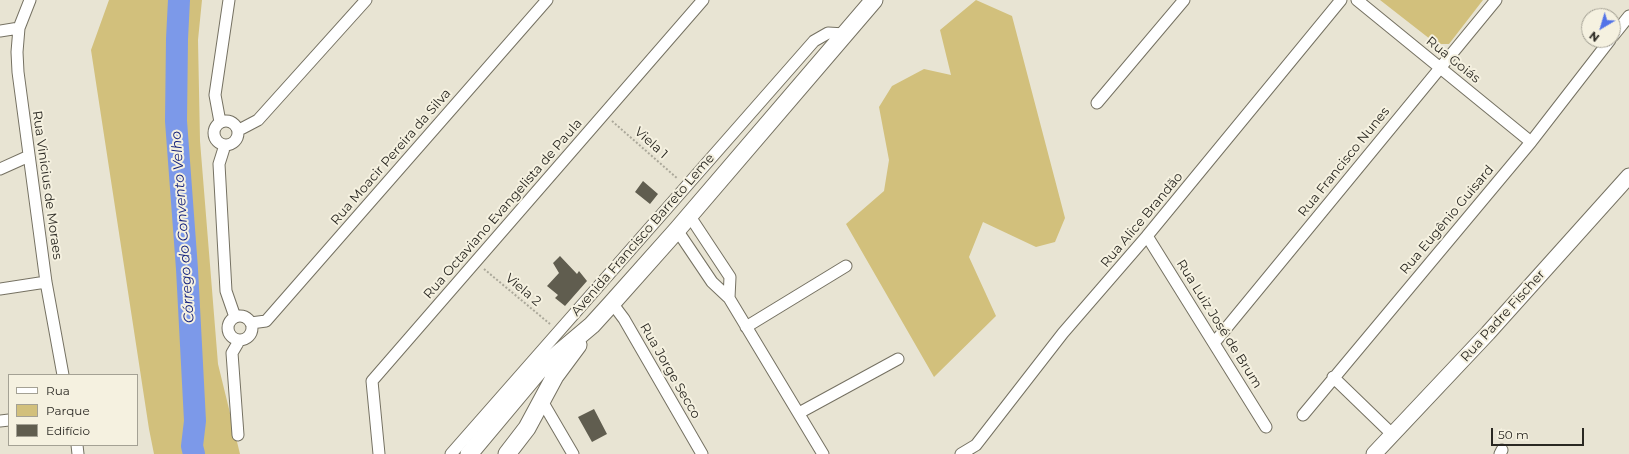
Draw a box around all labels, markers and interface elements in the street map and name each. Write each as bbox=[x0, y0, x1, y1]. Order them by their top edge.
north arrow bbox=[1581, 8, 1621, 48]
text: N bbox=[1586, 28, 1602, 45]
street label: Rua Goiás bbox=[1423, 34, 1483, 86]
street label: Rua Moacir Pereira da Silva bbox=[328, 86, 454, 228]
street label: Rua Francisco Nunes bbox=[1295, 104, 1393, 220]
street label: Rua Vinicius de Moraes bbox=[29, 110, 65, 260]
street label: Rua Octaviano Evangelista de Paula bbox=[421, 116, 585, 302]
street label: Viela 1 bbox=[631, 124, 671, 162]
water label: Córrego do Convento Velho bbox=[168, 130, 198, 324]
street label: Avenida Francisco Barreto Leme bbox=[568, 151, 718, 319]
street label: Rua Eugênio Guisard bbox=[1397, 162, 1497, 278]
street label: Rua Alice Brandão bbox=[1098, 169, 1186, 271]
street label: Rua Luiz José de Brum bbox=[1173, 257, 1265, 391]
street label: Rua Padre Fischer bbox=[1458, 267, 1548, 365]
street label: Viela 2 bbox=[502, 270, 544, 310]
street label: Rua Jorge Secco bbox=[636, 321, 704, 421]
legend bbox=[8, 374, 138, 446]
text: Rua bbox=[46, 383, 70, 398]
text: Parque bbox=[46, 403, 90, 418]
scale bar bbox=[1493, 420, 1586, 446]
text: Edifício bbox=[46, 423, 90, 438]
text: 50 m bbox=[1498, 427, 1529, 442]

